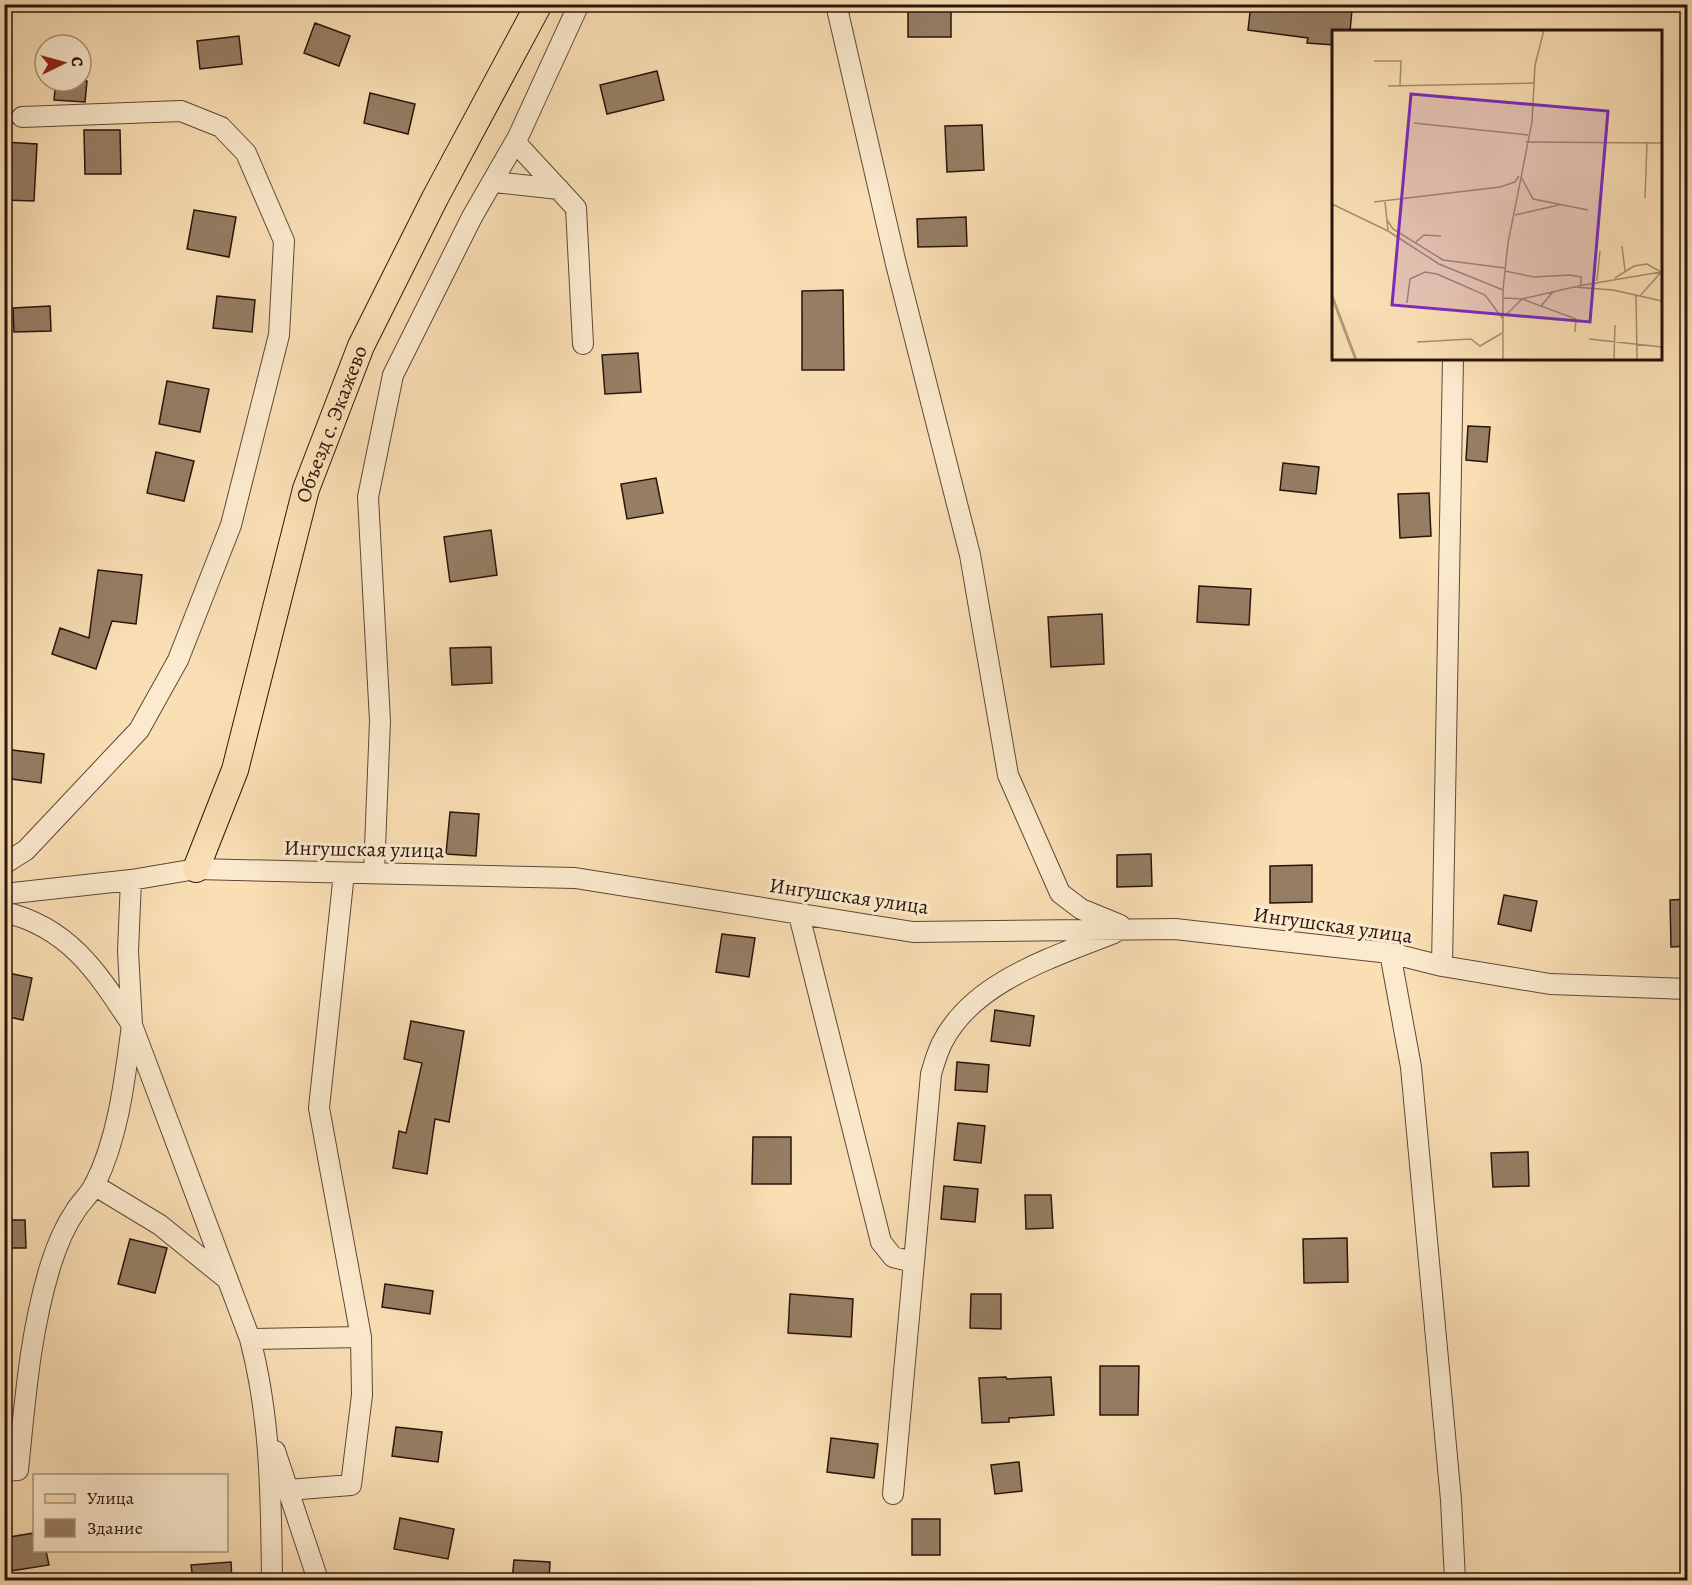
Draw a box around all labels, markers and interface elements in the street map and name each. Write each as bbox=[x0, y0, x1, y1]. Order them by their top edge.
inset map bbox=[1332, 30, 1662, 360]
north arrow bbox=[33, 33, 93, 93]
text: С bbox=[66, 56, 88, 68]
street label: Объезд с. Экажево bbox=[289, 341, 374, 505]
street label: Ингушская улица bbox=[284, 834, 445, 864]
street label: Ингушская улица bbox=[768, 871, 931, 921]
street label: Ингушская улица bbox=[1252, 900, 1415, 950]
legend bbox=[33, 1474, 228, 1552]
text: Улица bbox=[87, 1486, 135, 1510]
text: Здание bbox=[87, 1516, 143, 1540]

